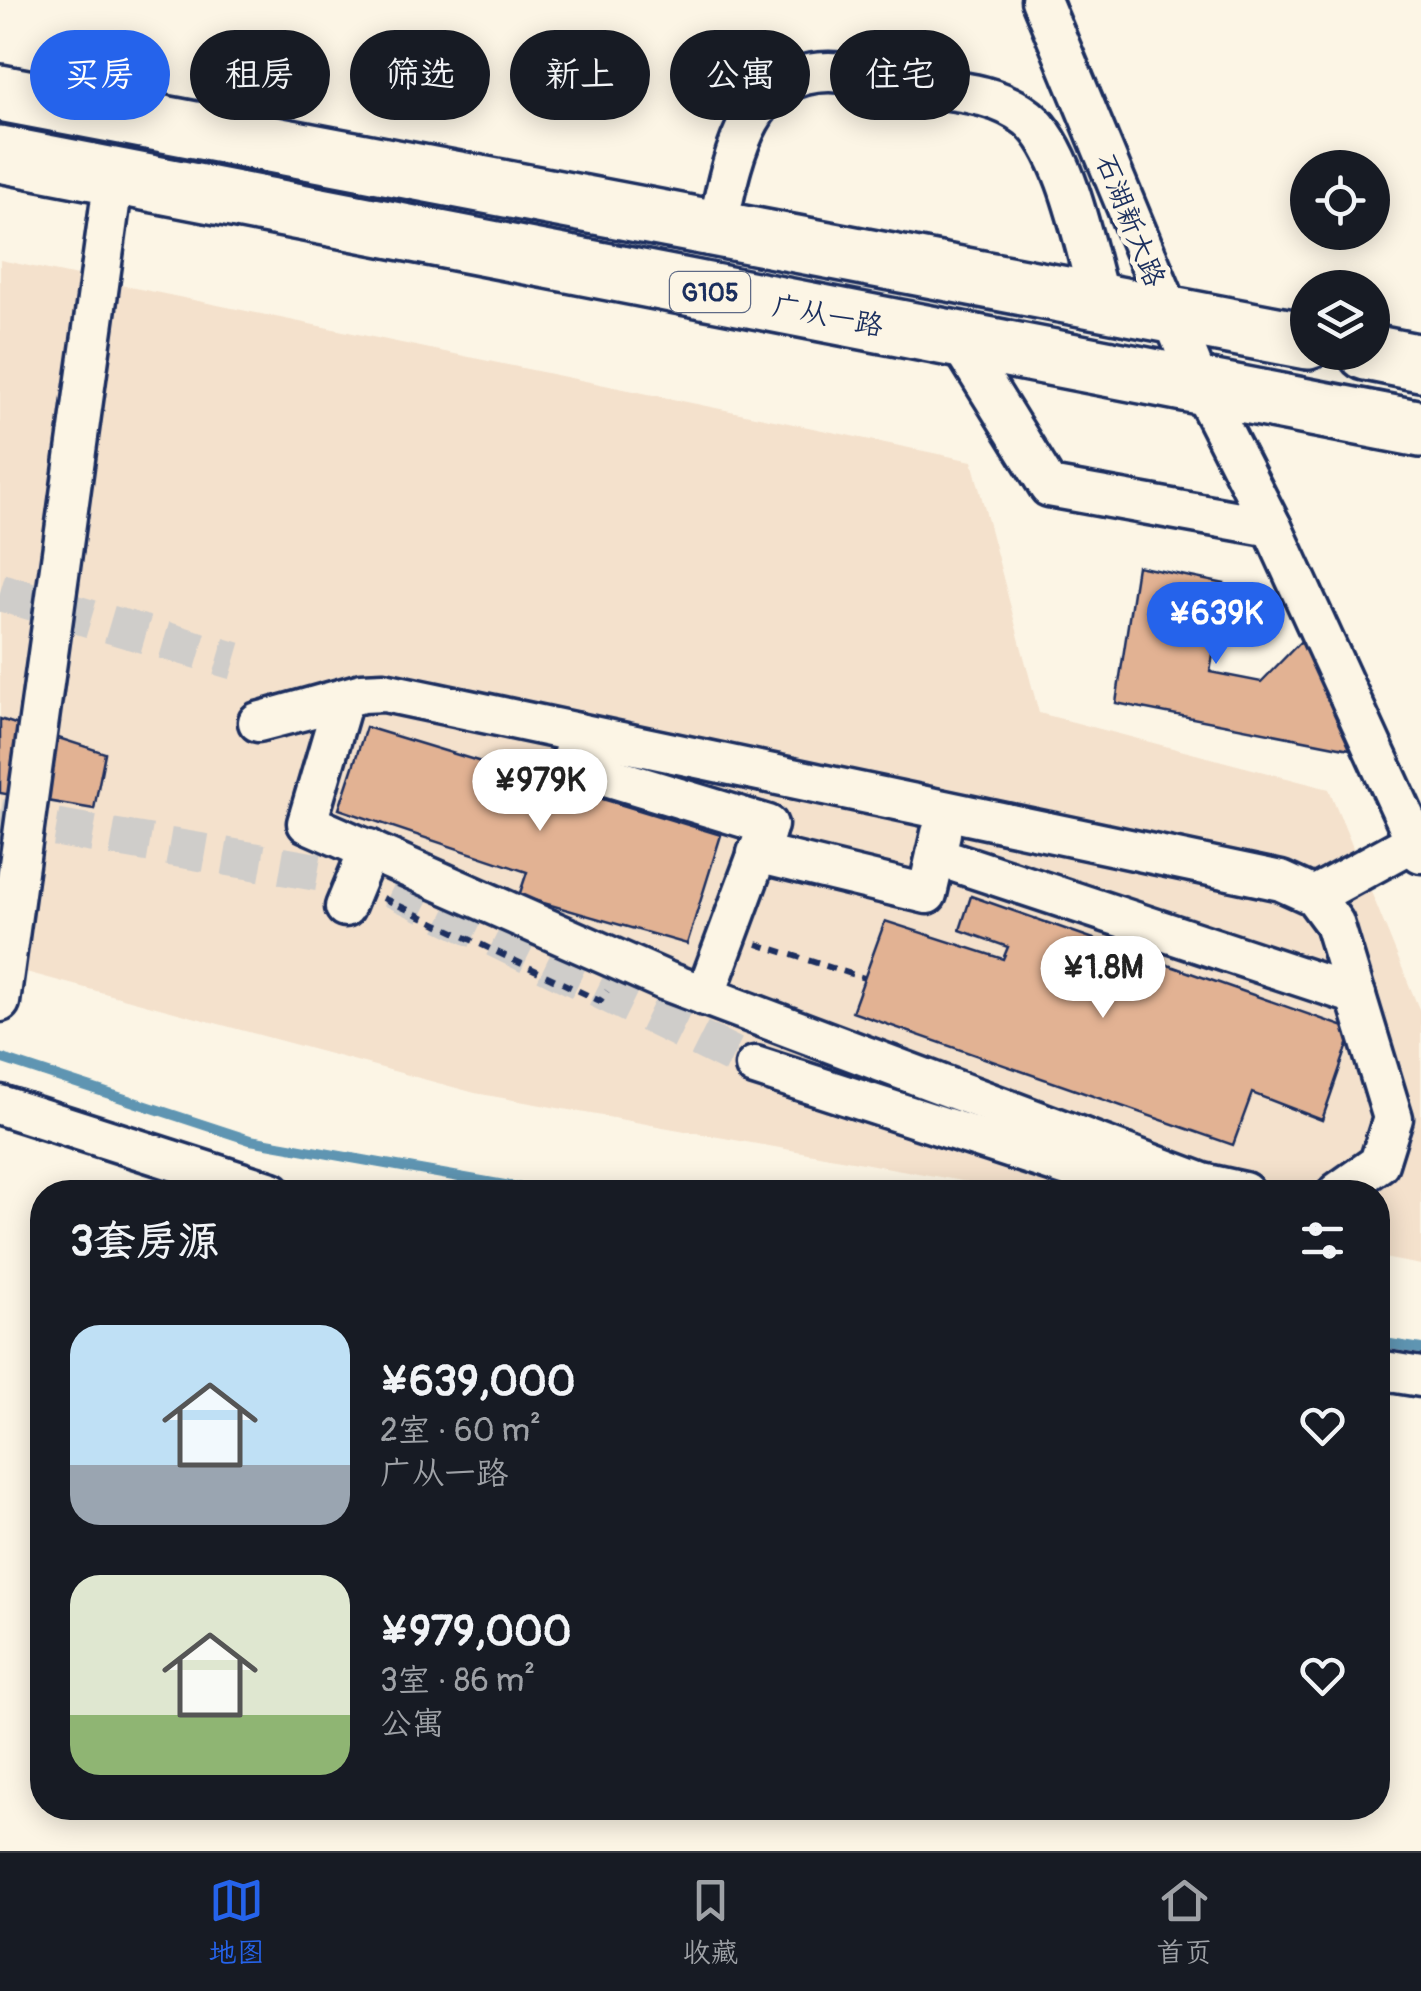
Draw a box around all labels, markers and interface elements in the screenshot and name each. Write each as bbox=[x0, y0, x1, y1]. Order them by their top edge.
chip: 买房 bbox=[30, 30, 170, 120]
chip: 租房 bbox=[190, 30, 330, 120]
chip: 筛选 bbox=[350, 30, 490, 120]
chip: 新上 bbox=[510, 30, 650, 120]
chip: 公寓 bbox=[670, 30, 810, 120]
chip: 住宅 bbox=[830, 30, 970, 120]
street label: 石湖新大路 bbox=[1087, 149, 1172, 292]
map controls bbox=[1290, 150, 1390, 370]
button: locate bbox=[1290, 150, 1390, 250]
button: layers bbox=[1290, 270, 1390, 370]
road number: G105 bbox=[670, 272, 750, 312]
street label: 广从一路 bbox=[769, 289, 886, 344]
pin: ¥639K bbox=[1146, 582, 1286, 667]
text: ¥639K bbox=[1169, 594, 1263, 634]
pin: ¥979K bbox=[470, 749, 610, 834]
text: ¥979K bbox=[494, 761, 586, 801]
pin: ¥1.8M bbox=[1033, 936, 1173, 1021]
text: ¥1.8M bbox=[1063, 948, 1143, 988]
icon: filters bbox=[1295, 1213, 1350, 1268]
text: 3套房源 bbox=[70, 1216, 219, 1268]
text: ¥639,000 bbox=[380, 1356, 575, 1408]
icon: home bbox=[150, 1365, 270, 1485]
icon: heart bbox=[1295, 1398, 1350, 1453]
text: 2室 · 60 m² bbox=[380, 1411, 541, 1451]
text: 广从一路 bbox=[380, 1454, 508, 1494]
text: ¥979,000 bbox=[380, 1606, 571, 1658]
icon: home bbox=[150, 1615, 270, 1735]
icon: heart bbox=[1295, 1648, 1350, 1703]
text: 3室 · 86 m² bbox=[380, 1661, 535, 1701]
text: 公寓 bbox=[380, 1704, 444, 1744]
tab: 地图 bbox=[209, 1873, 265, 1971]
tab: 收藏 bbox=[682, 1873, 738, 1971]
tab: 首页 bbox=[1156, 1873, 1212, 1971]

